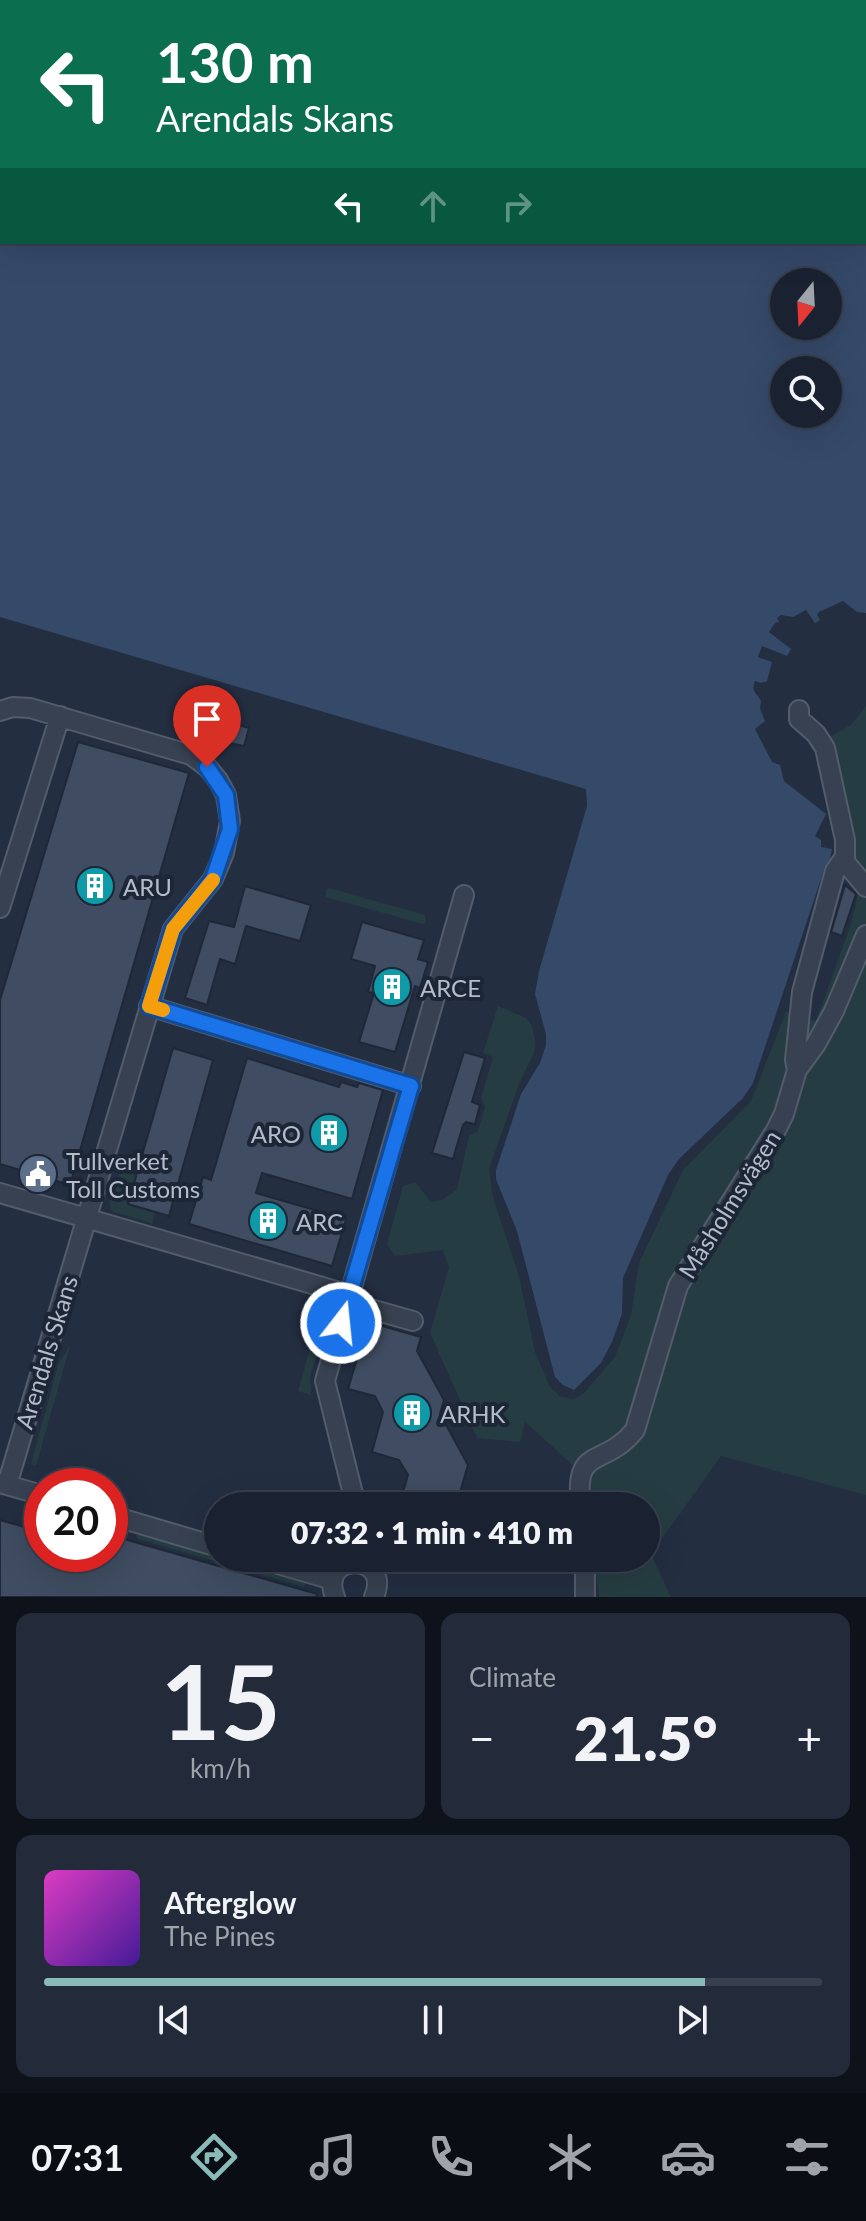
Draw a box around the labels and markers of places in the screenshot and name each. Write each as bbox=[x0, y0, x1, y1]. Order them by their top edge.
pin bbox=[173, 685, 241, 767]
building icon: ARU bbox=[74, 865, 116, 907]
place label: ARU bbox=[123, 872, 172, 901]
building icon: ARCE bbox=[371, 966, 413, 1008]
place label: ARCE bbox=[420, 973, 481, 1002]
building icon: ARO bbox=[308, 1112, 350, 1154]
place label: ARO bbox=[251, 1119, 301, 1148]
place label: Tullverket Toll Customs bbox=[66, 1146, 200, 1203]
public building icon: Tullverket Toll Customs bbox=[17, 1153, 59, 1195]
building icon: ARC bbox=[247, 1200, 289, 1242]
place label: ARC bbox=[296, 1207, 343, 1236]
building icon: ARHK bbox=[391, 1392, 433, 1434]
place label: ARHK bbox=[440, 1399, 506, 1428]

